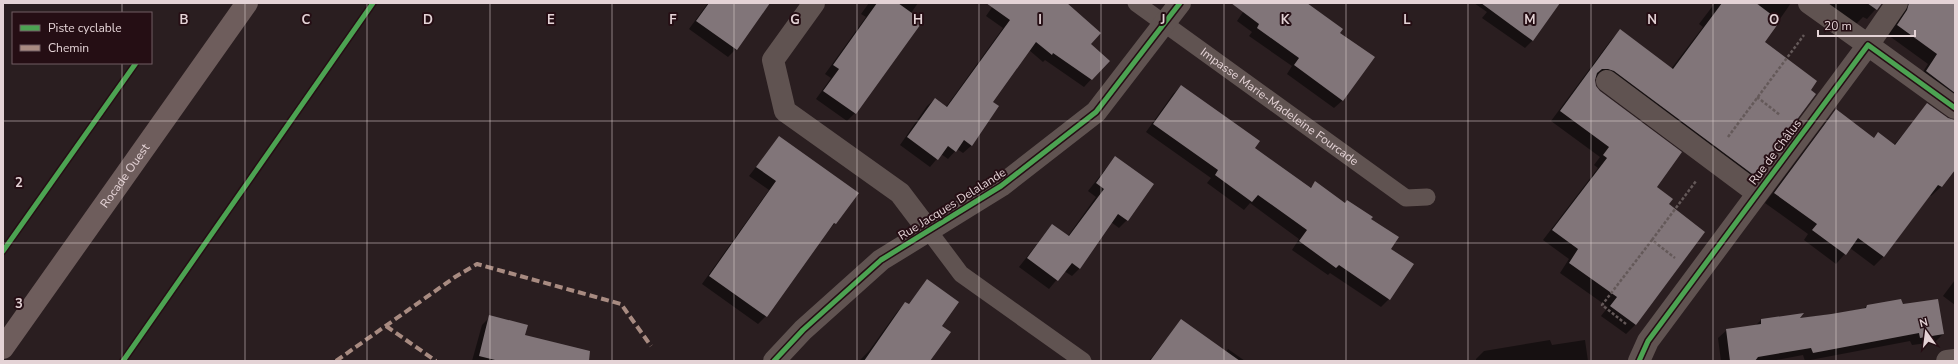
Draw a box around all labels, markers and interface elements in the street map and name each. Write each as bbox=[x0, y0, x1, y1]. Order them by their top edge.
text: B bbox=[180, 11, 189, 29]
text: C bbox=[302, 11, 311, 29]
text: D bbox=[423, 11, 433, 29]
text: E bbox=[547, 11, 555, 29]
text: F bbox=[669, 11, 677, 29]
text: G bbox=[790, 11, 800, 29]
text: H bbox=[913, 11, 923, 29]
text: I bbox=[1038, 11, 1042, 29]
text: J bbox=[1160, 11, 1165, 29]
text: K bbox=[1281, 11, 1290, 29]
text: L bbox=[1403, 11, 1411, 29]
text: M bbox=[1524, 11, 1536, 29]
text: N bbox=[1647, 11, 1657, 29]
text: O bbox=[1769, 11, 1779, 29]
legend bbox=[12, 12, 152, 64]
scale bar bbox=[1818, 12, 1915, 38]
text: 20 m bbox=[1824, 18, 1852, 34]
text: Piste cyclable bbox=[48, 20, 122, 36]
text: Chemin bbox=[48, 40, 89, 56]
street label: Impasse Marie-Madeleine Fourcade bbox=[1197, 44, 1362, 169]
street label: Rue de Châlus bbox=[1745, 116, 1805, 188]
street label: Rocade Ouest bbox=[97, 140, 154, 211]
street label: Rue Jacques Delalande bbox=[895, 164, 1009, 244]
text: 2 bbox=[15, 174, 23, 192]
text: 3 bbox=[15, 295, 23, 313]
north arrow bbox=[1906, 312, 1946, 352]
text: N bbox=[1918, 315, 1930, 331]

